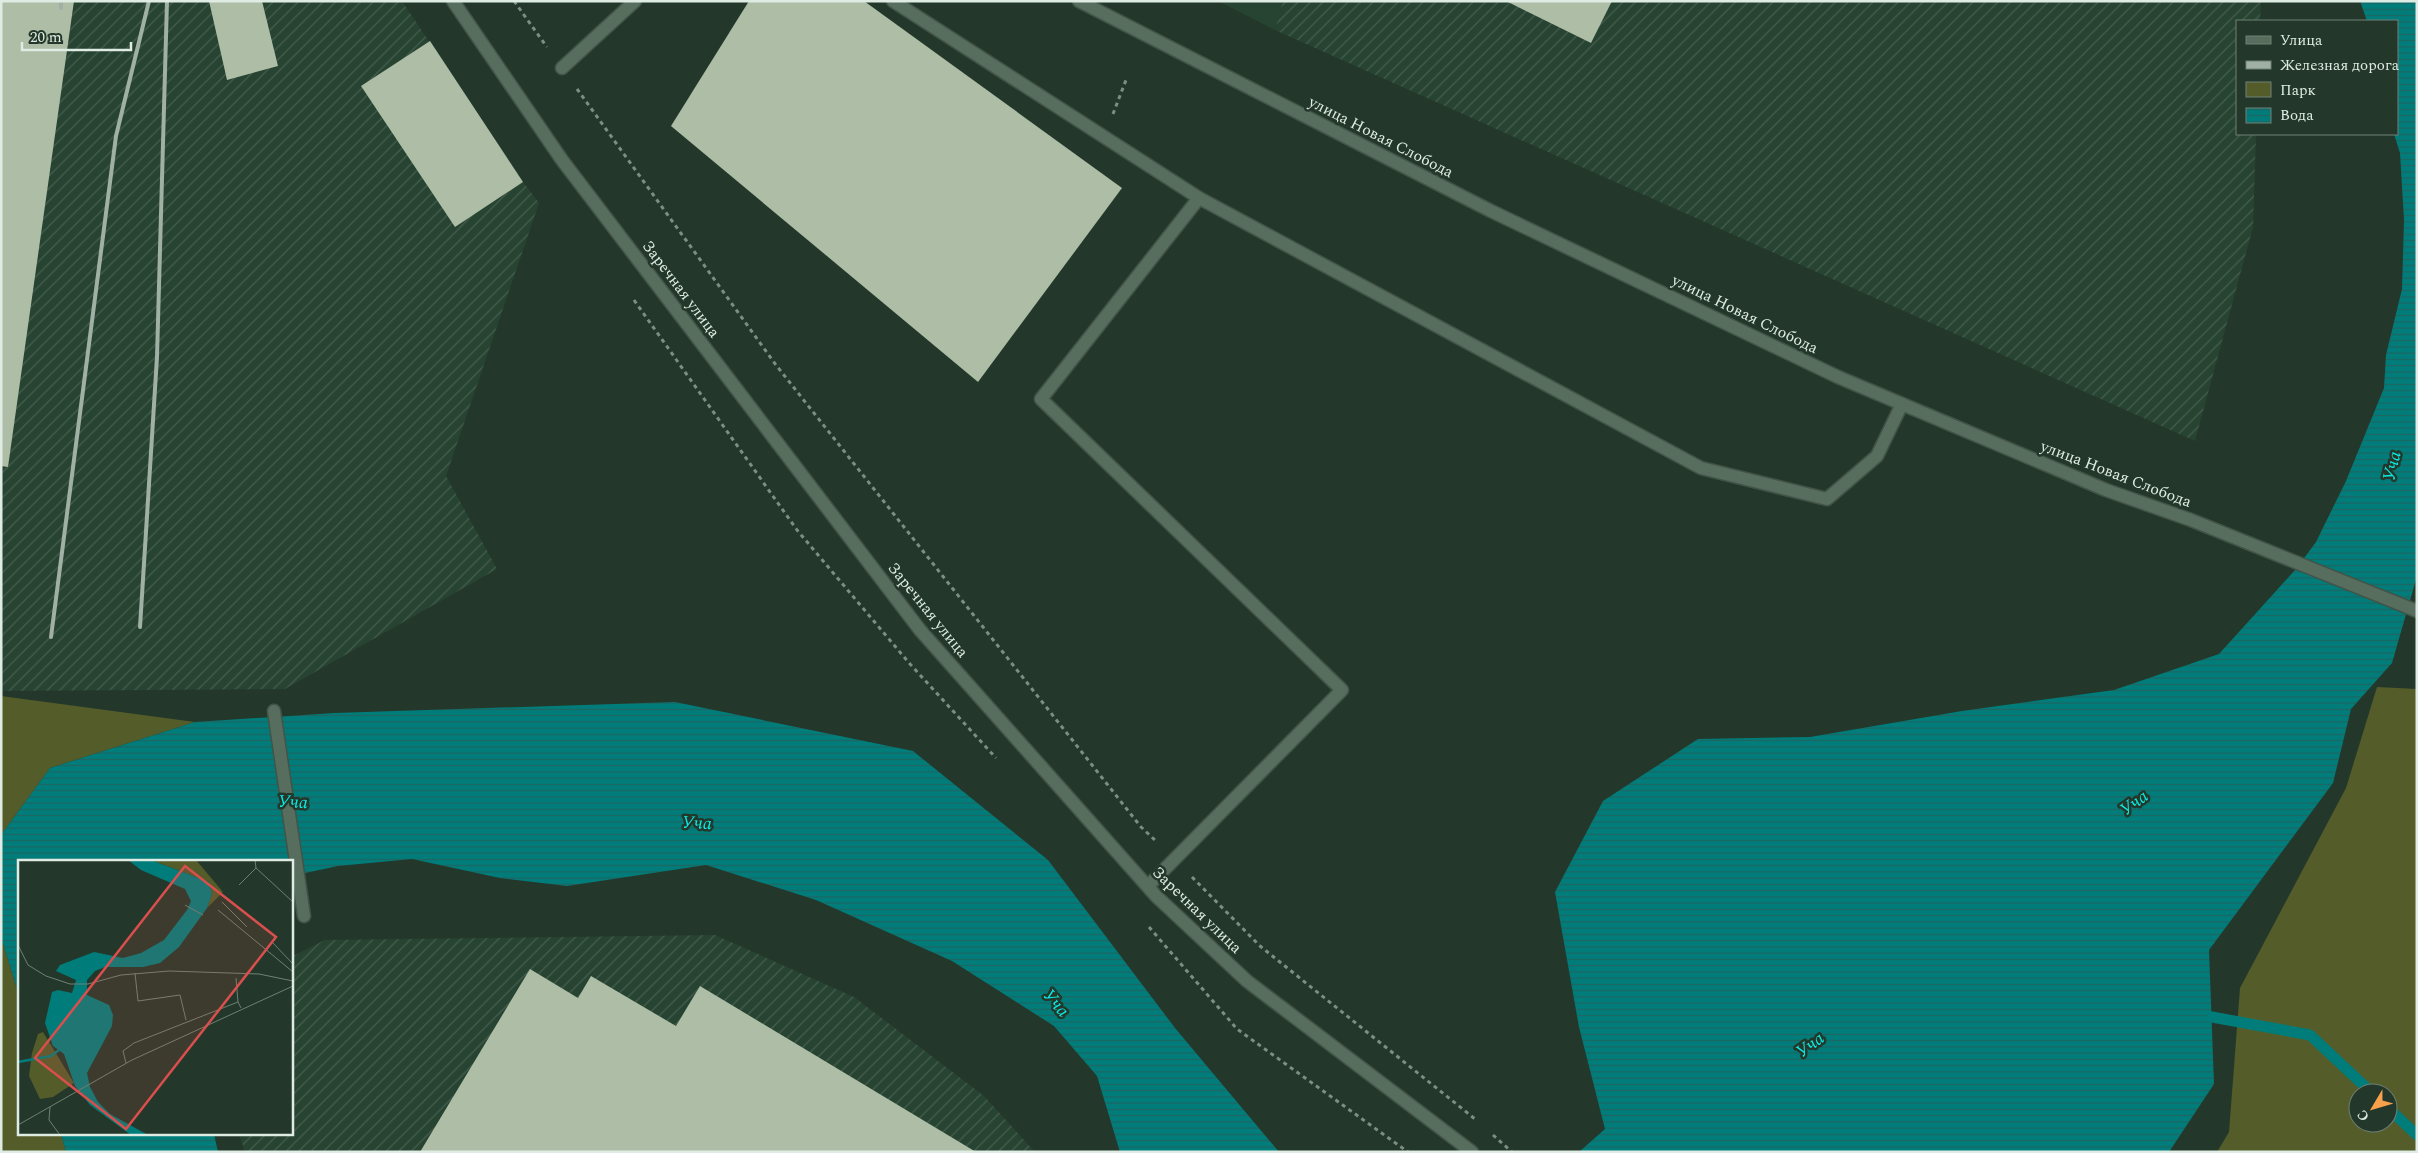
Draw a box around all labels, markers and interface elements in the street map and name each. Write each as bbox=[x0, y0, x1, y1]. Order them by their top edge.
scale bar bbox=[22, 20, 131, 52]
legend bbox=[2236, 20, 2398, 135]
text: 20 m bbox=[30, 26, 62, 49]
text: Улица bbox=[2280, 29, 2323, 52]
text: Железная дорога bbox=[2280, 54, 2400, 77]
text: Парк bbox=[2280, 79, 2316, 102]
street label: улица Новая Слобода bbox=[1303, 89, 1458, 184]
text: Вода bbox=[2280, 104, 2314, 127]
street label: Заречная улица bbox=[636, 235, 726, 343]
street label: улица Новая Слобода bbox=[1667, 268, 1822, 360]
street label: улица Новая Слобода bbox=[2036, 434, 2195, 514]
water label: Уча bbox=[2375, 448, 2409, 484]
street label: Заречная улица bbox=[882, 557, 974, 663]
water label: Уча bbox=[2114, 783, 2154, 823]
water label: Уча bbox=[277, 788, 309, 816]
water label: Уча bbox=[681, 809, 713, 837]
inset map bbox=[18, 860, 292, 1136]
street label: Заречная улица bbox=[1147, 861, 1247, 959]
water label: Уча bbox=[1036, 983, 1076, 1023]
water label: Уча bbox=[1790, 1025, 1830, 1065]
north arrow bbox=[2348, 1083, 2398, 1133]
text: С bbox=[2352, 1105, 2374, 1126]

